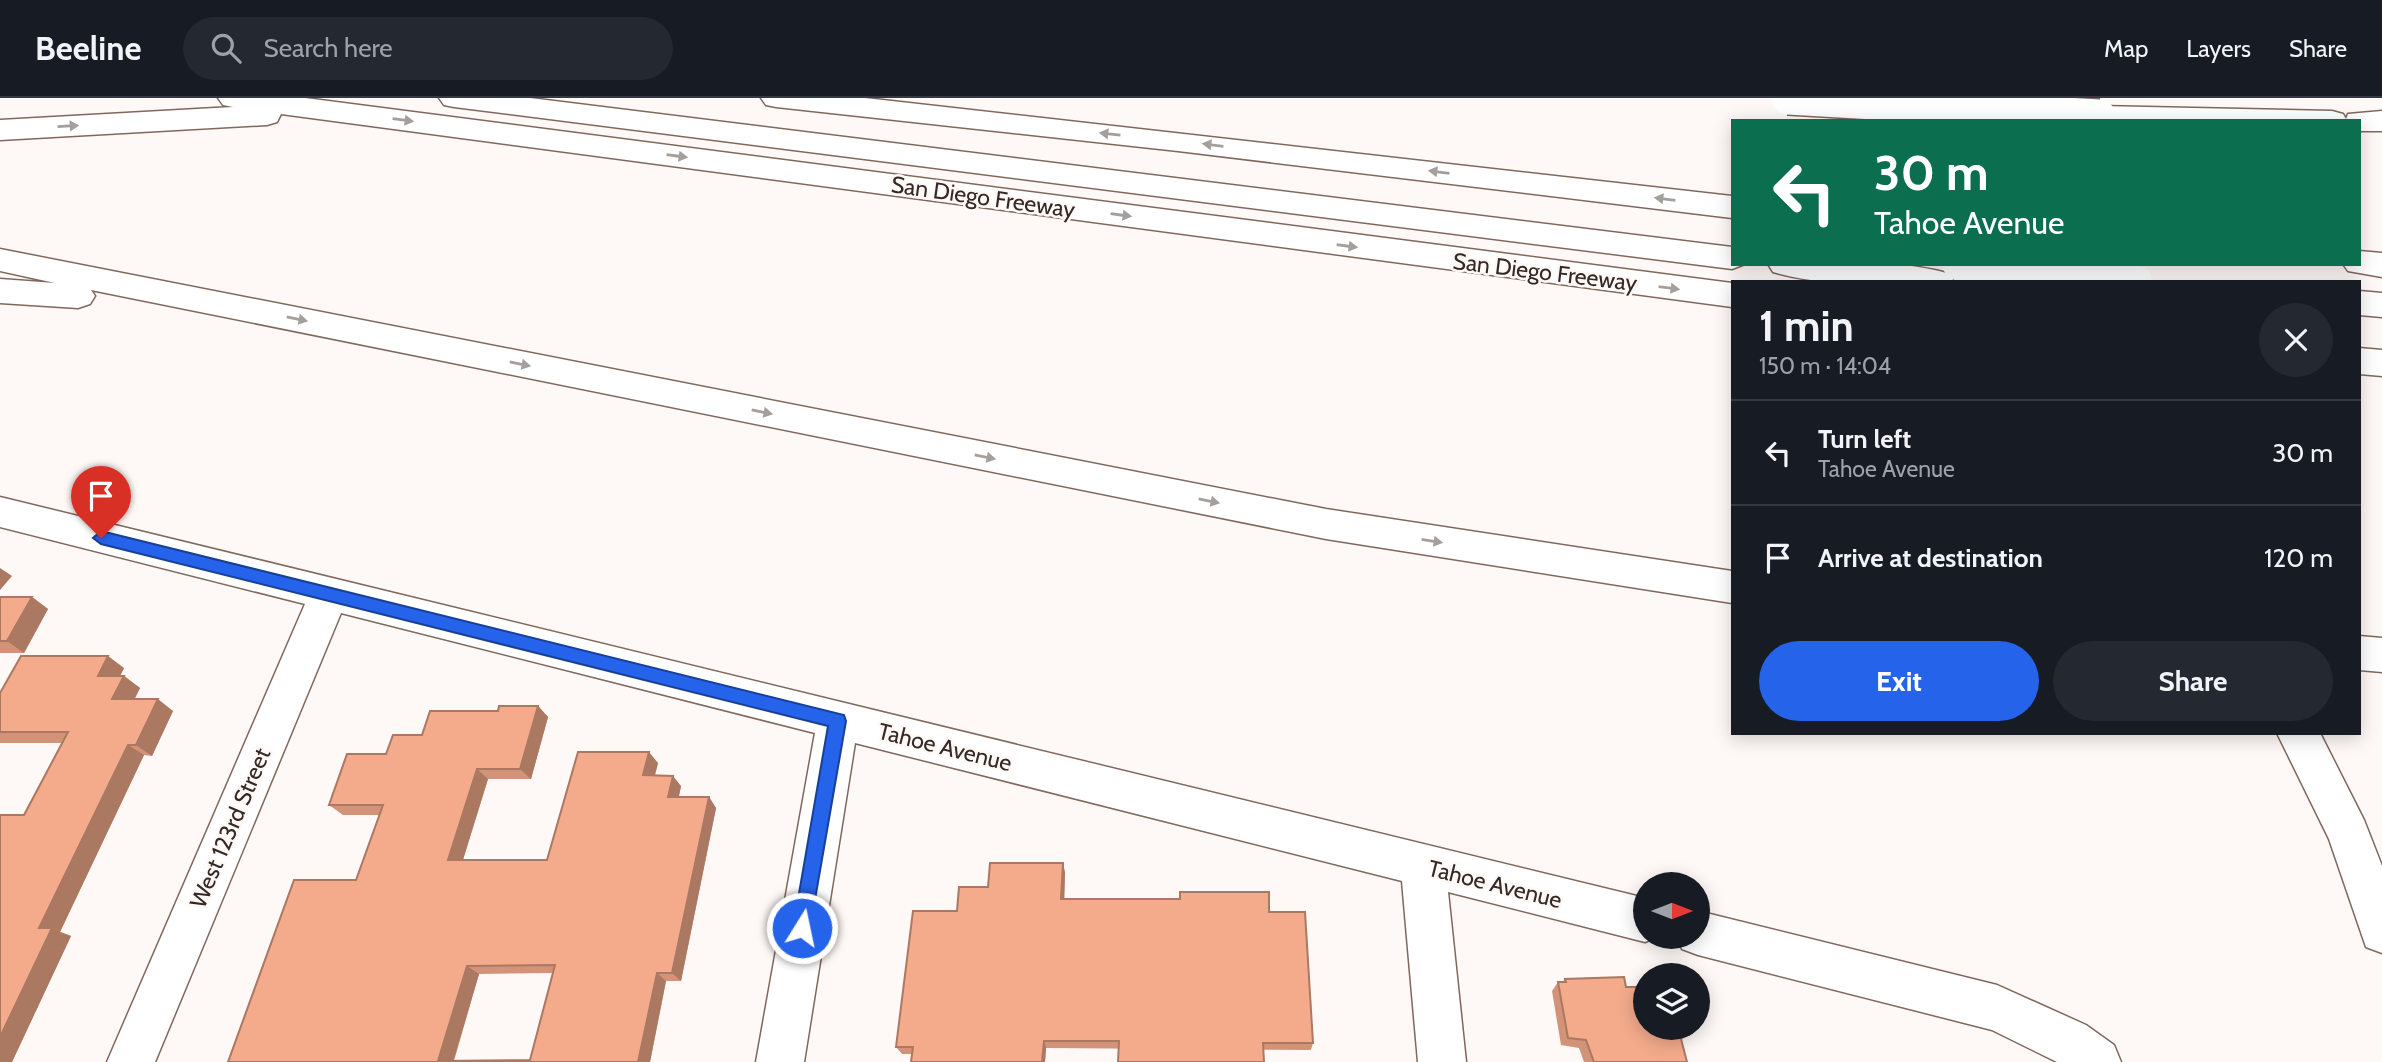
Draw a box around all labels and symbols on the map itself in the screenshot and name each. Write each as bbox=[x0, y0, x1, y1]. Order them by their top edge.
one-way arrow bbox=[392, 114, 414, 125]
one-way arrow bbox=[57, 120, 79, 131]
one-way arrow bbox=[1099, 128, 1121, 139]
one-way arrow bbox=[1202, 140, 1224, 151]
one-way arrow bbox=[666, 150, 688, 161]
one-way arrow bbox=[1428, 167, 1450, 178]
street label: San Diego Freeway bbox=[889, 170, 1077, 224]
one-way arrow bbox=[1654, 193, 1676, 204]
one-way arrow bbox=[1110, 210, 1132, 221]
one-way arrow bbox=[1336, 241, 1358, 252]
street label: San Diego Freeway bbox=[1451, 247, 1639, 297]
one-way arrow bbox=[1658, 283, 1680, 294]
one-way arrow bbox=[286, 314, 308, 325]
one-way arrow bbox=[509, 358, 531, 369]
one-way arrow bbox=[751, 407, 773, 418]
one-way arrow bbox=[974, 452, 996, 463]
pin bbox=[71, 466, 131, 538]
one-way arrow bbox=[1198, 495, 1220, 506]
one-way arrow bbox=[1422, 536, 1444, 547]
street label: Tahoe Avenue bbox=[875, 717, 1015, 777]
street label: West 123rd Street bbox=[184, 744, 276, 912]
street label: Tahoe Avenue bbox=[1425, 854, 1565, 914]
north arrow bbox=[1633, 872, 1710, 948]
position arrow bbox=[765, 891, 839, 965]

